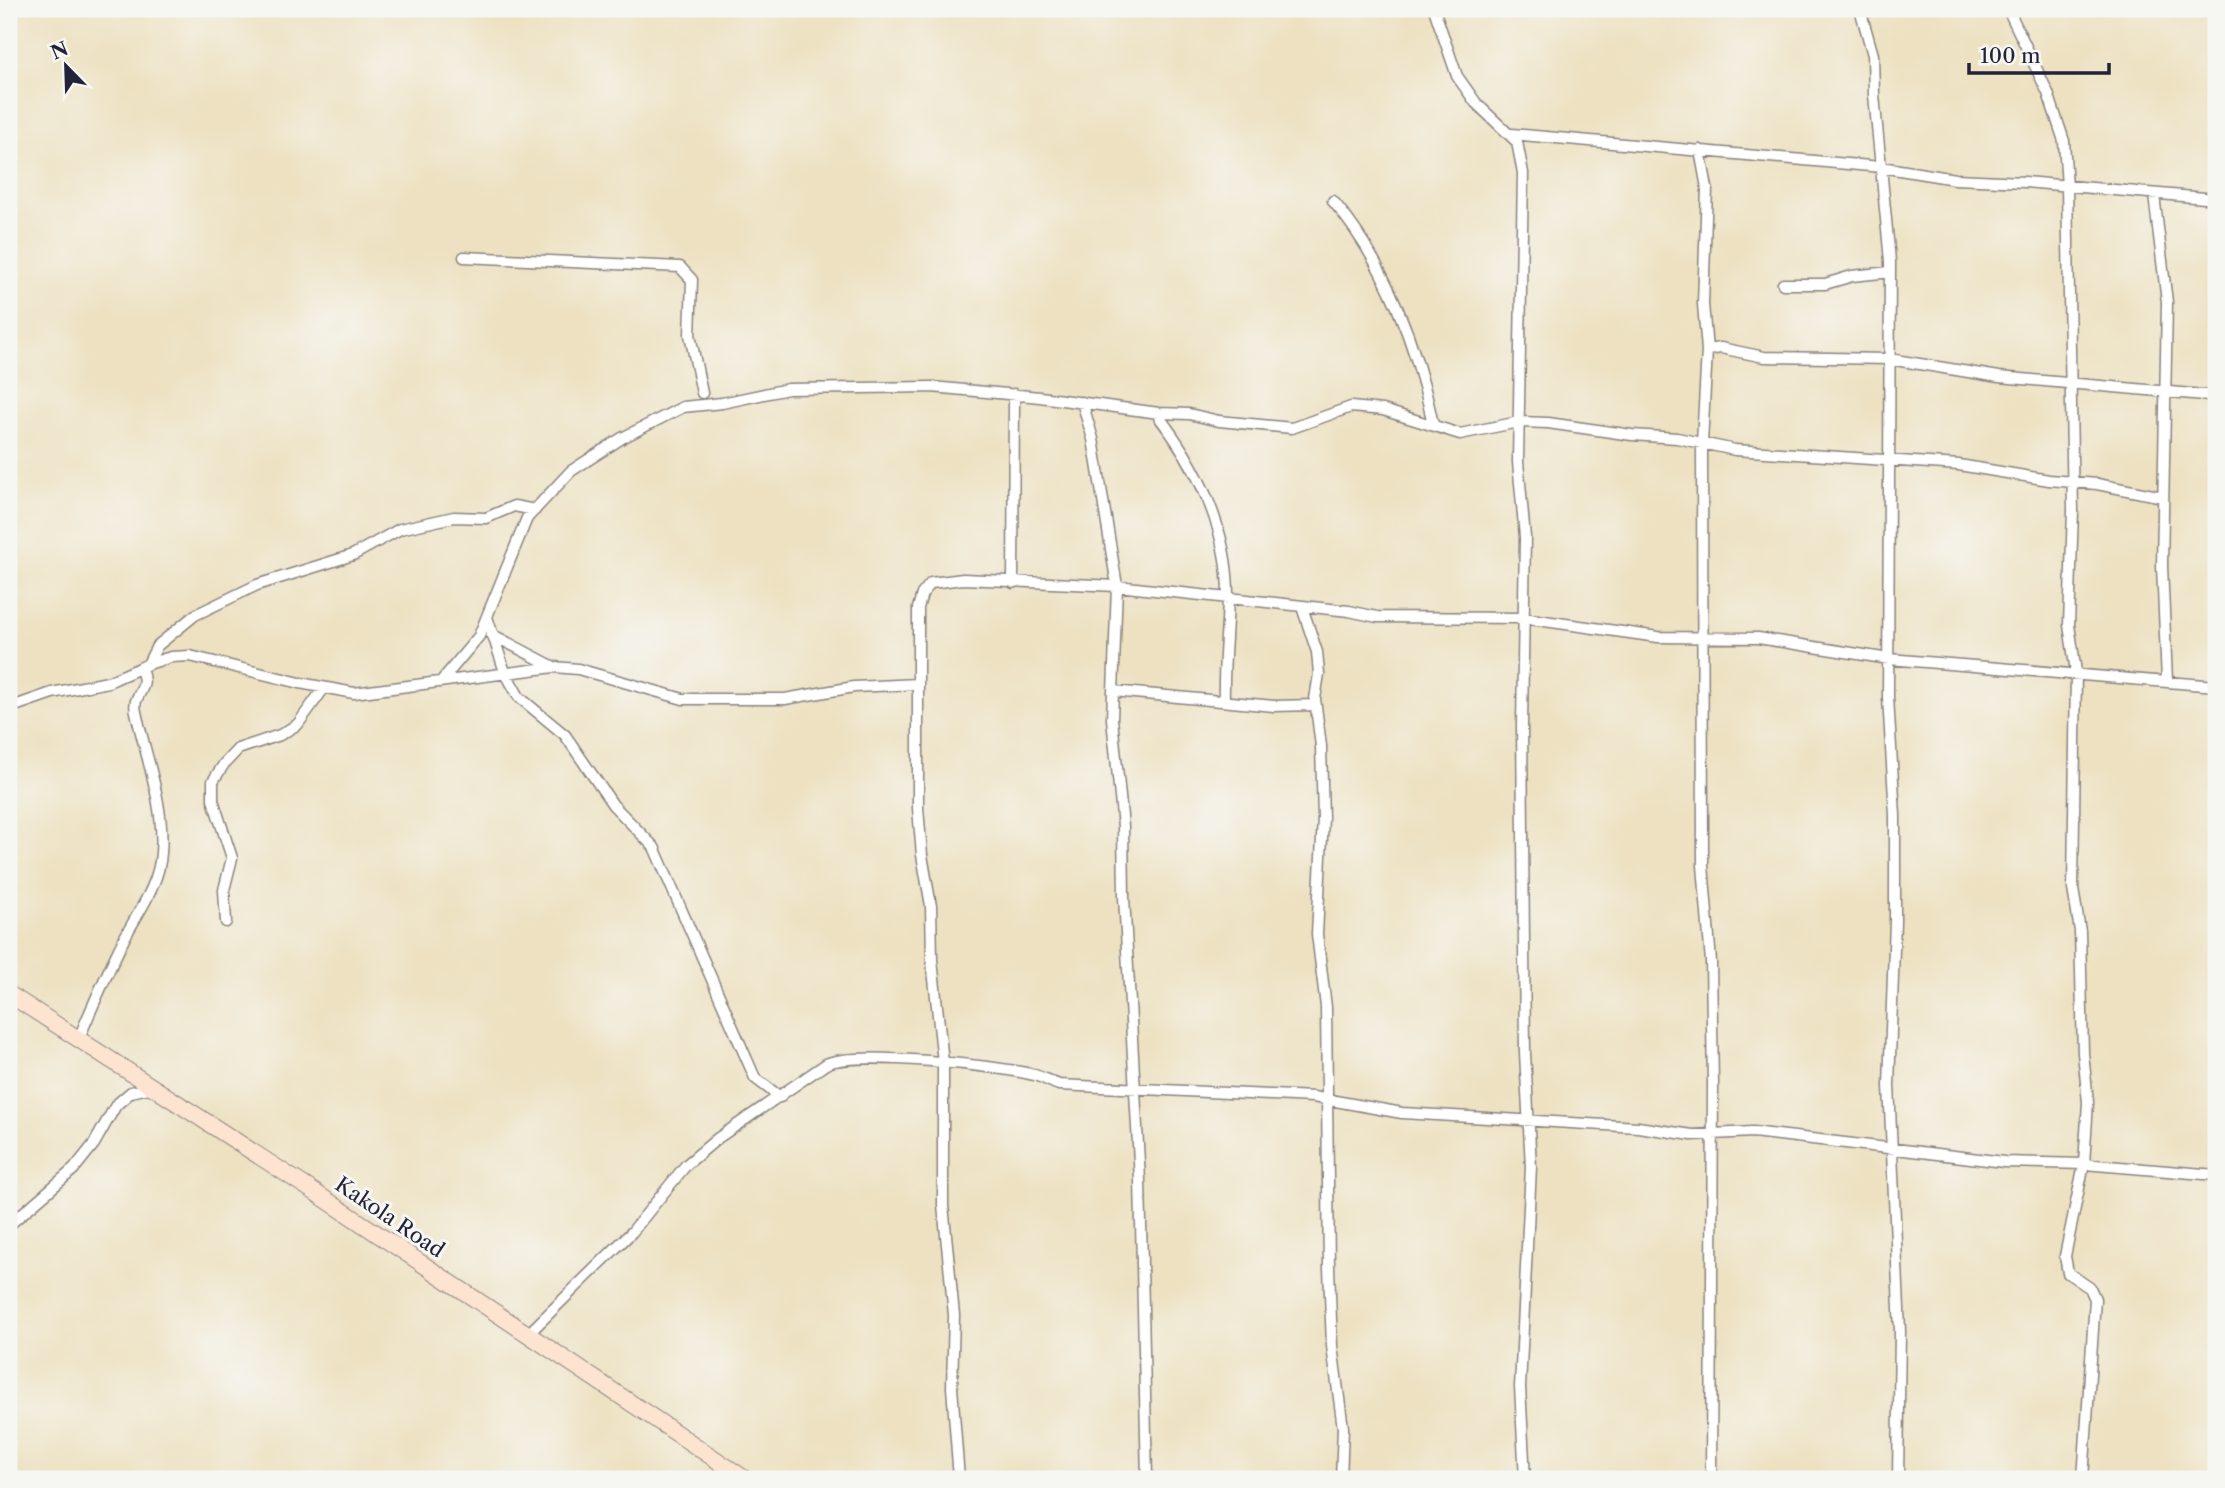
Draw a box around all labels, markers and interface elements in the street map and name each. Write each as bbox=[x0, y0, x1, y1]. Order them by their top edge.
north arrow bbox=[32, 32, 102, 102]
scale bar bbox=[1969, 32, 2110, 76]
text: N bbox=[47, 37, 72, 65]
text: 100 m bbox=[1980, 43, 2041, 68]
street label: Kakola Road bbox=[331, 1171, 449, 1263]

